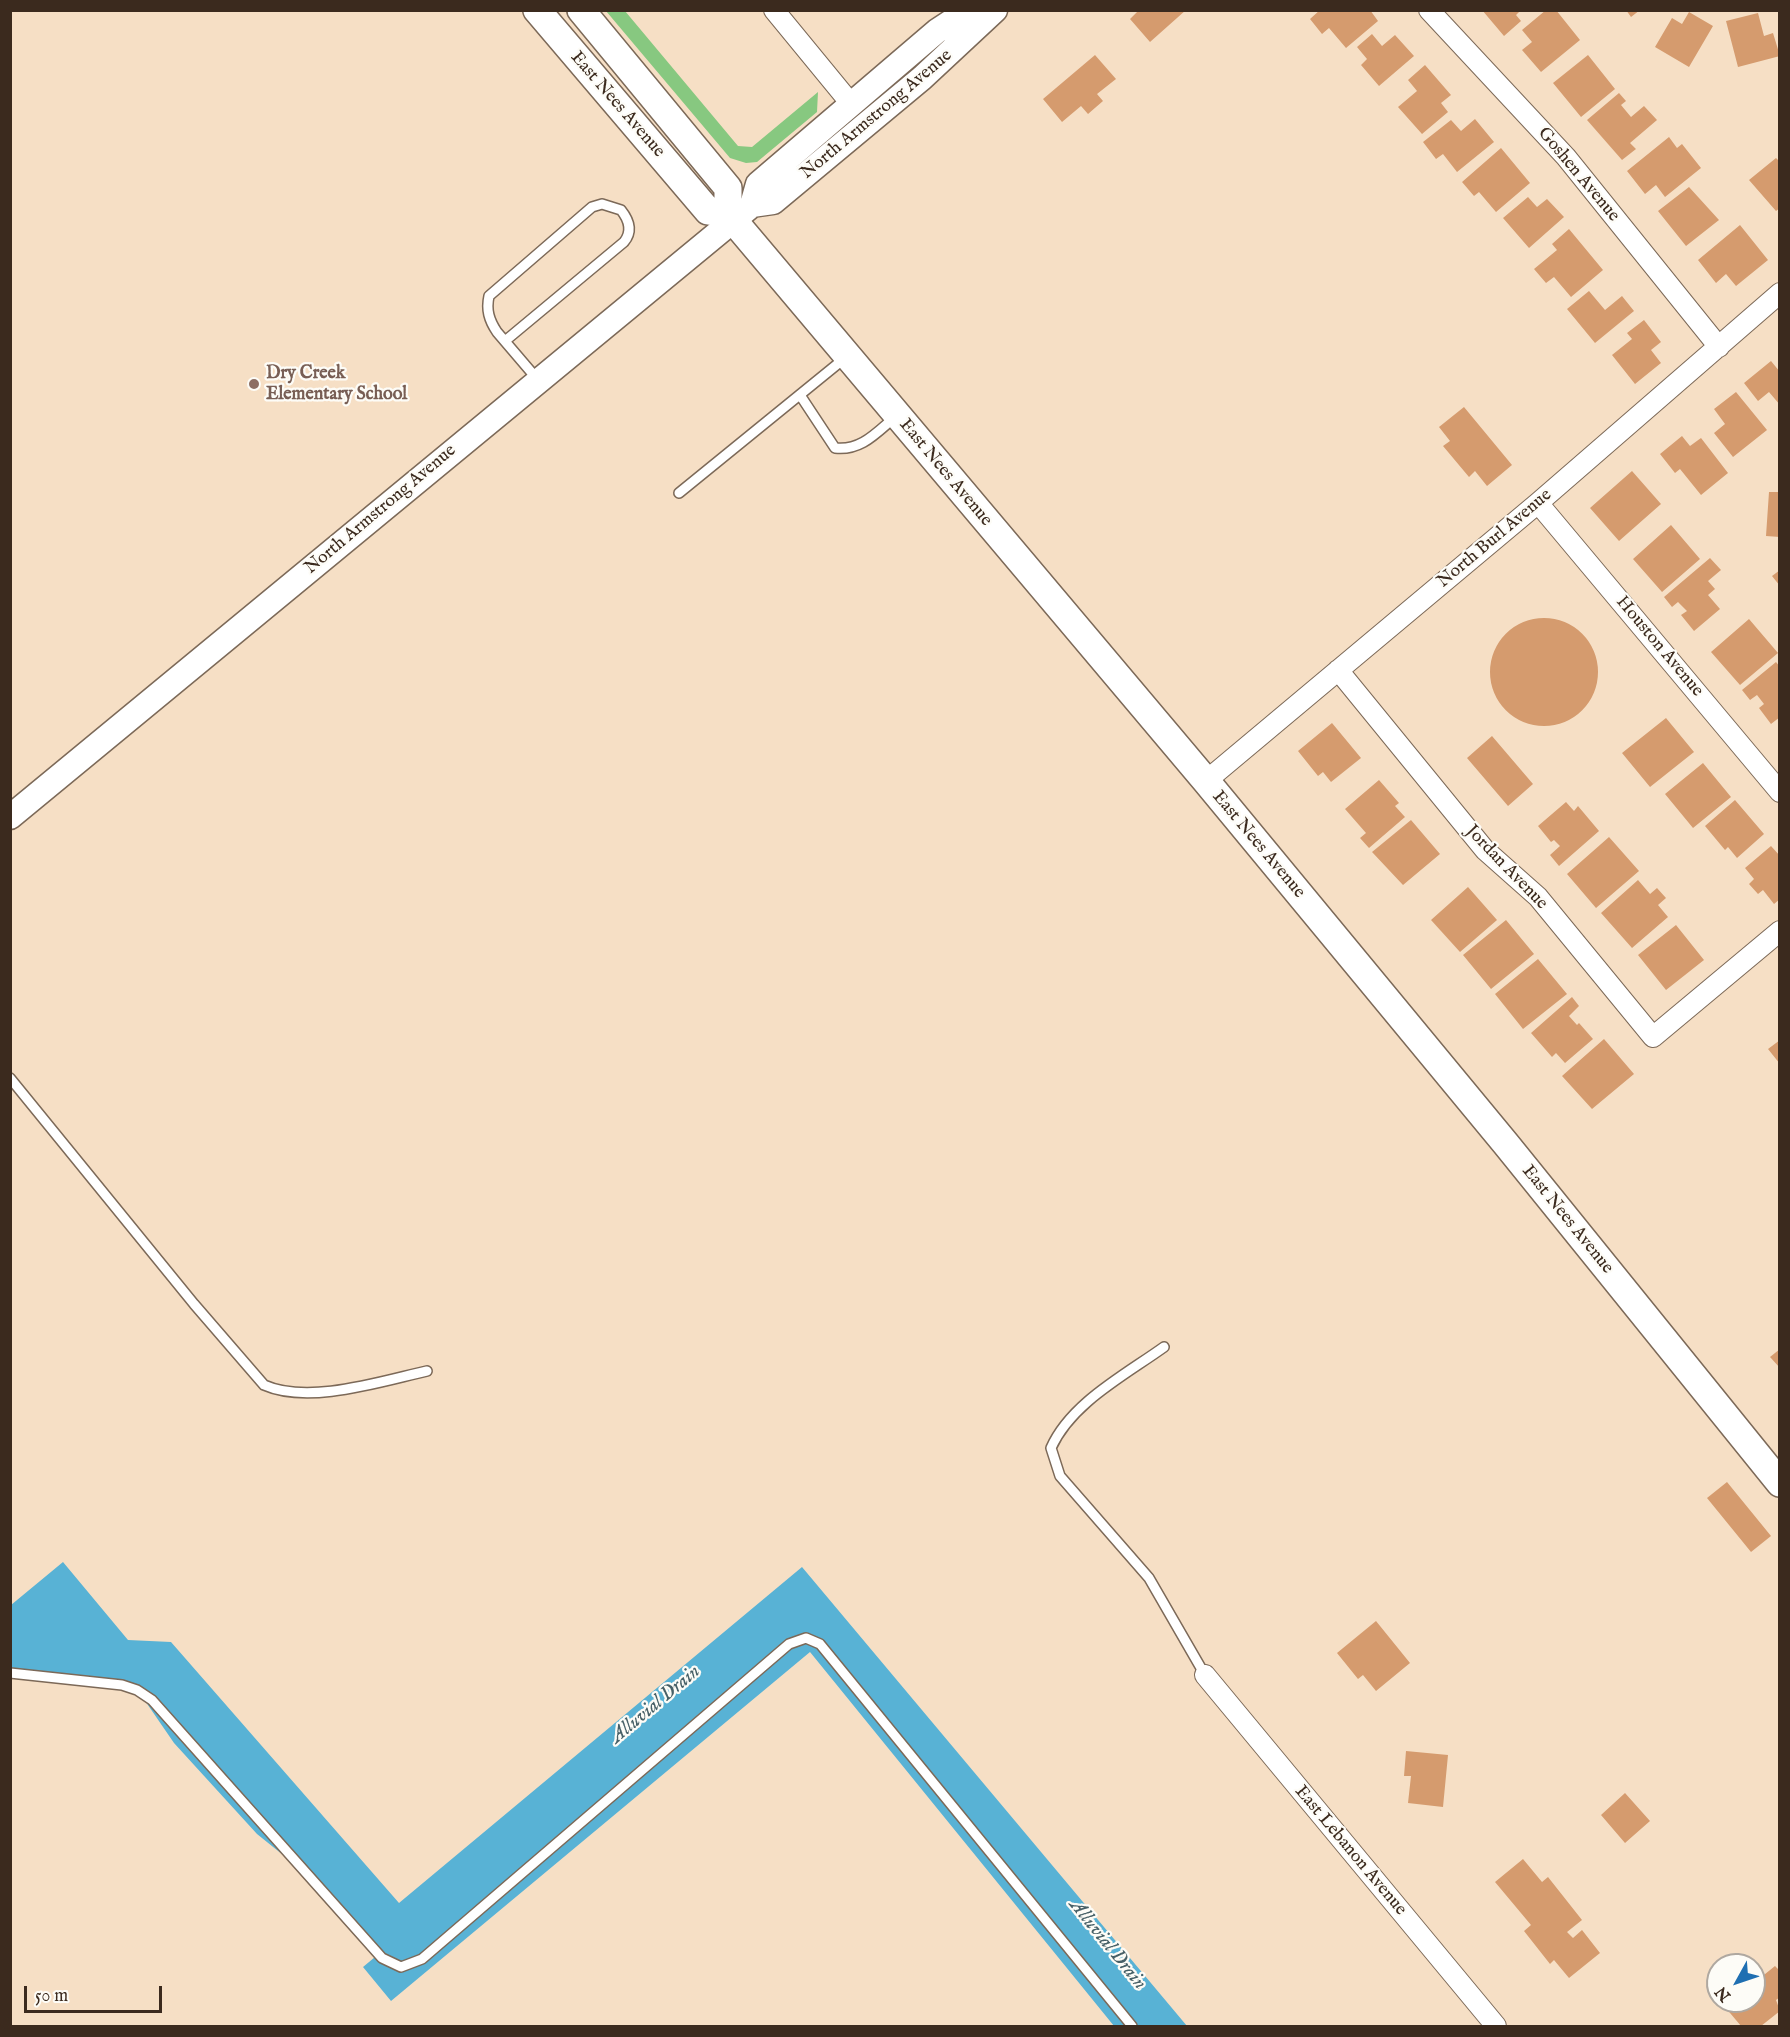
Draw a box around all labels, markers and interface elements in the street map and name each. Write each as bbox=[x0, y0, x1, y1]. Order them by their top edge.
street label: North Armstrong Avenue bbox=[797, 45, 957, 185]
street label: East Nees Avenue bbox=[565, 48, 669, 162]
street label: Goshen Avenue bbox=[1532, 123, 1624, 227]
place label: Dry Creek Elementary School bbox=[266, 363, 407, 406]
marker: Dry Creek Elementary School bbox=[247, 377, 261, 391]
street label: East Nees Avenue bbox=[894, 415, 996, 531]
street label: North Armstrong Avenue bbox=[301, 440, 461, 580]
street label: North Burl Avenue bbox=[1433, 485, 1557, 593]
street label: Houston Avenue bbox=[1611, 592, 1707, 702]
street label: East Nees Avenue bbox=[1207, 787, 1309, 903]
street label: Jordan Avenue bbox=[1460, 821, 1552, 915]
street label: East Nees Avenue bbox=[1517, 1161, 1617, 1279]
water label: Alluvial Drain bbox=[606, 1660, 706, 1750]
street label: East Lebanon Avenue bbox=[1289, 1782, 1411, 1920]
water label: Alluvial Drain bbox=[1063, 1895, 1151, 1995]
north arrow bbox=[1706, 1953, 1766, 2013]
scale bar bbox=[27, 1974, 165, 2012]
text: N bbox=[1712, 1982, 1736, 2005]
text: 50 m bbox=[35, 1985, 68, 2008]

